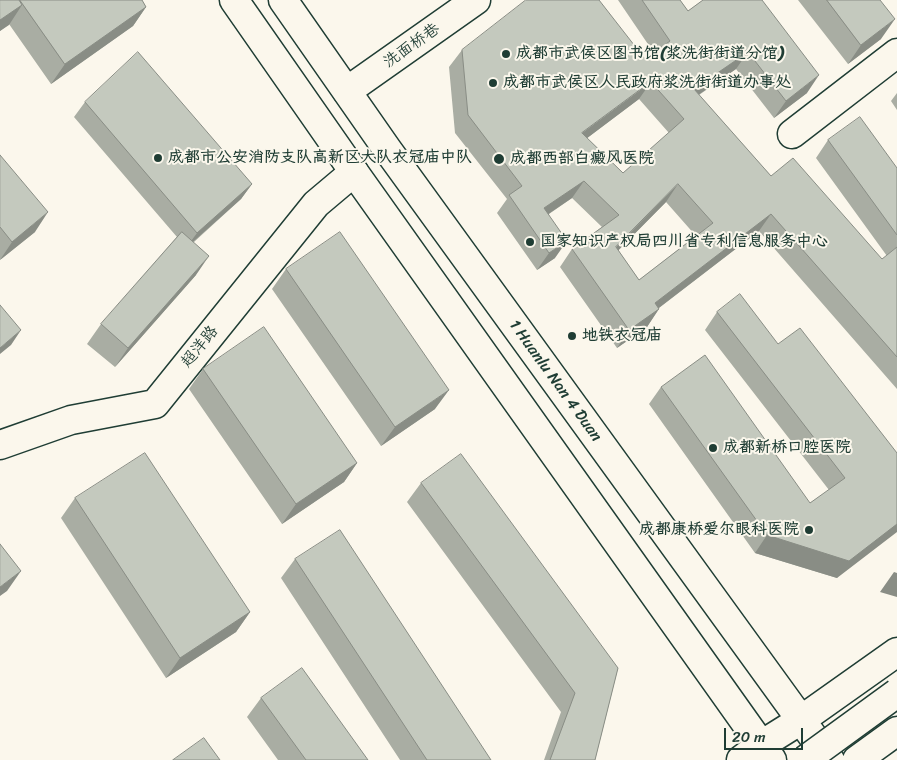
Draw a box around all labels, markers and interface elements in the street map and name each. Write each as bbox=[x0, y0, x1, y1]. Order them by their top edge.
street label: 洗面桥巷 bbox=[380, 20, 444, 72]
place label: 成都市武侯区图书馆(浆洗街街道分馆) bbox=[516, 44, 783, 64]
marker: 成都市武侯区图书馆(浆洗街街道分馆) bbox=[500, 48, 512, 60]
place label: 成都市武侯区人民政府浆洗街街道办事处 bbox=[503, 73, 791, 93]
marker: 成都市武侯区人民政府浆洗街街道办事处 bbox=[487, 77, 499, 89]
place label: 成都市公安消防支队高新区大队衣冠庙中队 bbox=[168, 148, 472, 168]
place label: 成都西部白癜风医院 bbox=[510, 149, 654, 169]
marker: 成都市公安消防支队高新区大队衣冠庙中队 bbox=[152, 152, 164, 164]
marker: 成都西部白癜风医院 bbox=[492, 152, 506, 166]
place label: 国家知识产权局四川省专利信息服务中心 bbox=[540, 232, 828, 252]
marker: 国家知识产权局四川省专利信息服务中心 bbox=[524, 236, 536, 248]
street label: 1 Huanlu Nan 4 Duan bbox=[504, 316, 606, 446]
street label: 超洋路 bbox=[177, 322, 223, 372]
place label: 地铁衣冠庙 bbox=[582, 326, 662, 346]
marker: 地铁衣冠庙 bbox=[566, 330, 578, 342]
place label: 成都新桥口腔医院 bbox=[723, 438, 851, 458]
marker: 成都新桥口腔医院 bbox=[707, 442, 719, 454]
place label: 成都康桥爱尔眼科医院 bbox=[639, 520, 799, 540]
marker: 成都康桥爱尔眼科医院 bbox=[803, 524, 815, 536]
scale bar bbox=[727, 718, 806, 750]
text: 20 m bbox=[732, 724, 766, 750]

